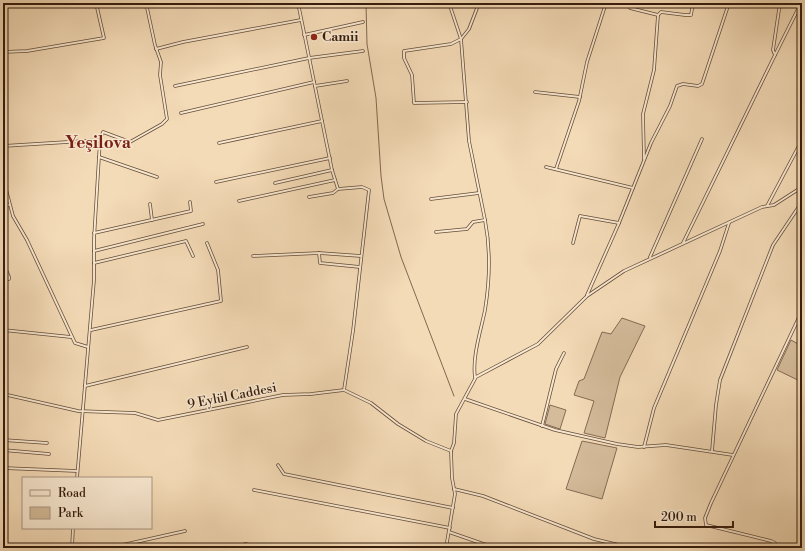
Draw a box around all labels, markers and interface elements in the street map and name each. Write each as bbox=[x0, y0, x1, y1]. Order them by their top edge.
place label: Camii bbox=[322, 29, 358, 45]
marker: Camii bbox=[309, 32, 319, 42]
district label: Yeşilova bbox=[65, 132, 132, 154]
street label: 9 Eylül Caddesi bbox=[186, 380, 278, 412]
legend bbox=[22, 477, 152, 529]
text: Road bbox=[58, 486, 86, 501]
scale bar bbox=[655, 503, 733, 529]
text: Park bbox=[58, 506, 84, 521]
text: 200 m bbox=[661, 510, 697, 525]

